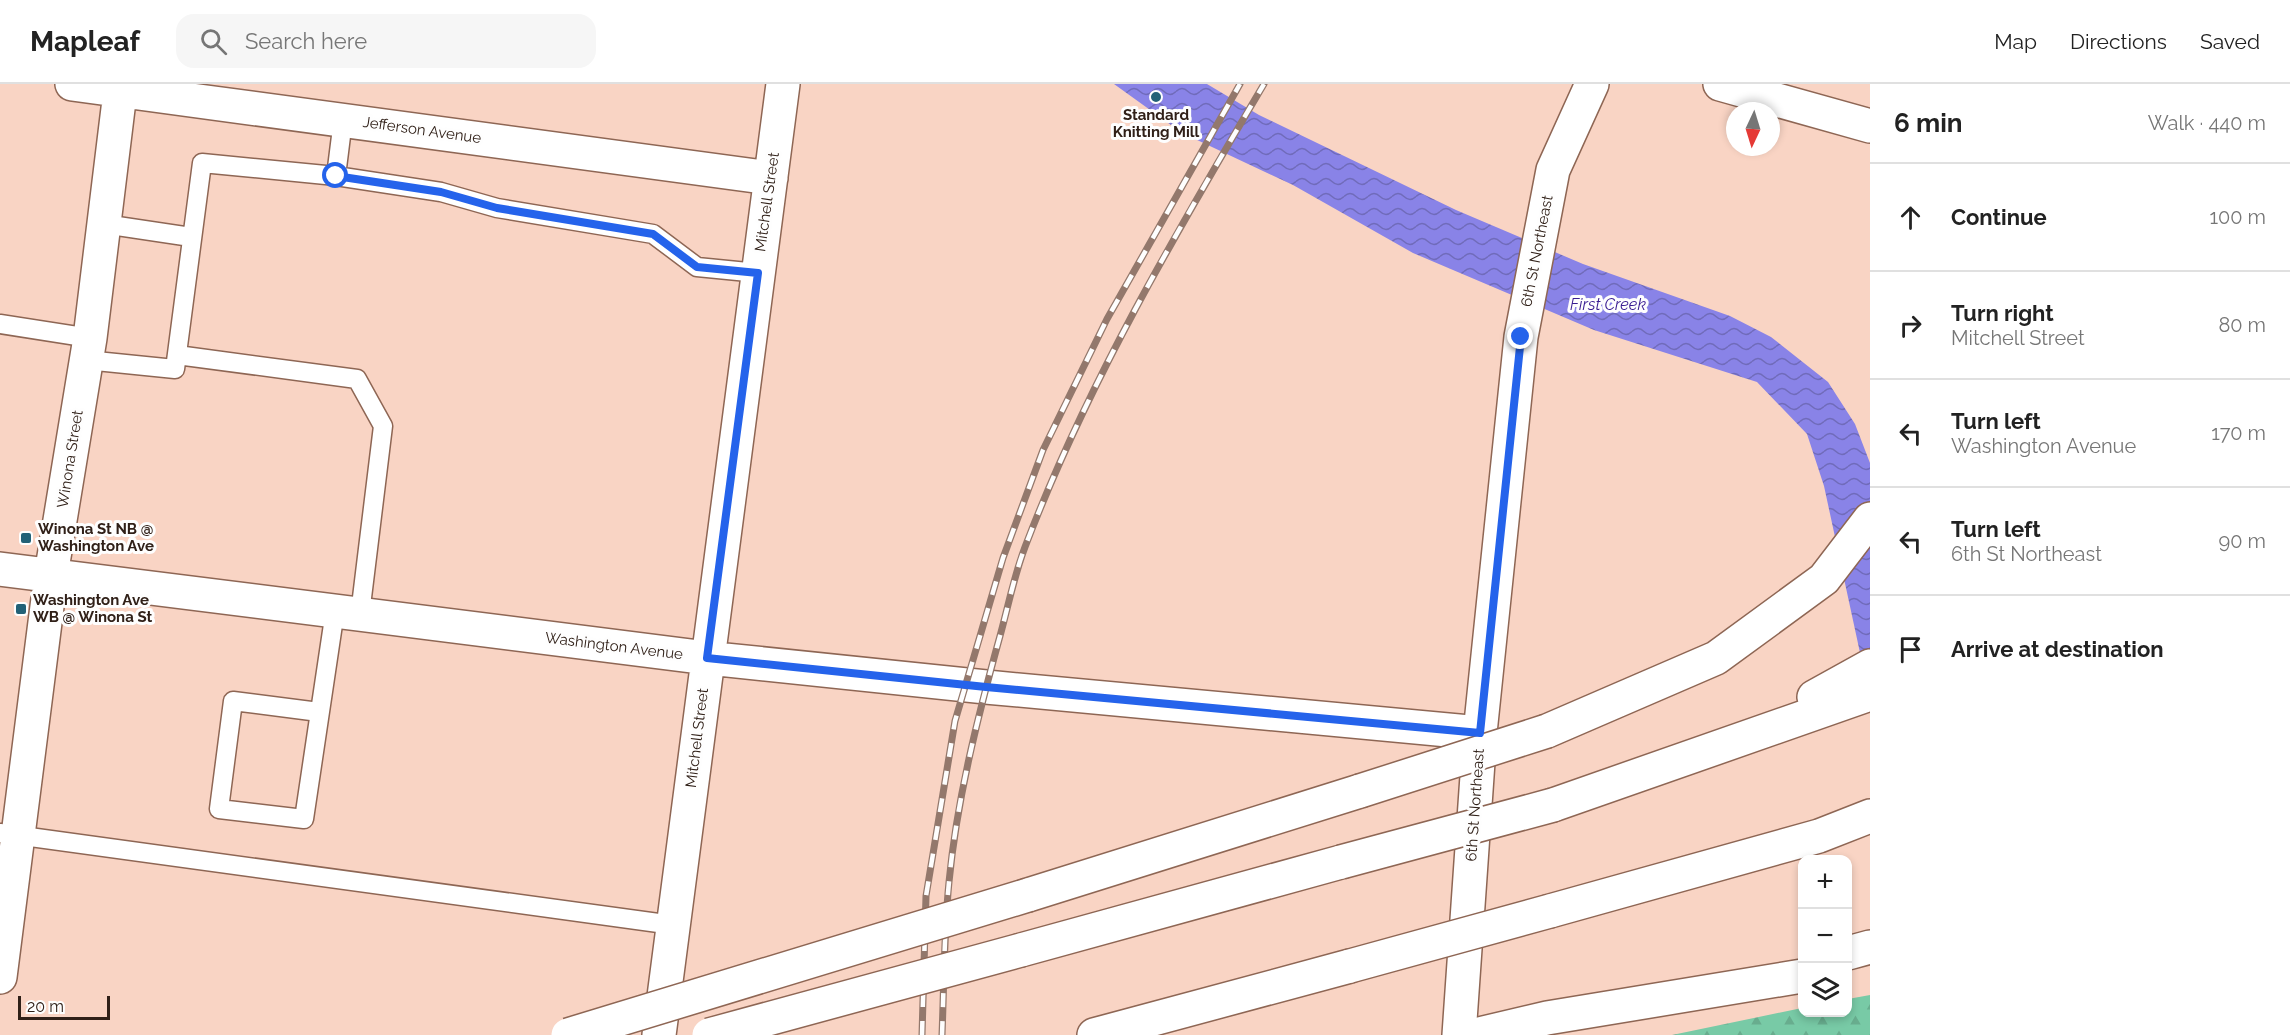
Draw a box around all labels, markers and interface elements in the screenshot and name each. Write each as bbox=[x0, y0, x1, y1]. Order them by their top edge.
search box bbox=[176, 14, 596, 68]
text: Mapleaf bbox=[30, 25, 140, 58]
icon: search bbox=[197, 25, 230, 58]
text: Search here bbox=[245, 28, 367, 54]
text: Map bbox=[1994, 29, 2037, 54]
text: Directions bbox=[2070, 29, 2167, 54]
text: Saved bbox=[2200, 29, 2260, 54]
marker: Standard Knitting Mill bbox=[1149, 90, 1163, 104]
north arrow bbox=[1726, 102, 1780, 156]
place label: Standard Knitting Mill bbox=[1113, 106, 1200, 141]
text: 6 min bbox=[1894, 108, 1963, 138]
text: Walk · 440 m bbox=[2148, 111, 2266, 135]
street label: Jefferson Avenue bbox=[362, 113, 482, 147]
street label: Mitchell Street bbox=[751, 151, 783, 253]
route start bbox=[322, 162, 348, 188]
street label: 6th St Northeast bbox=[1517, 194, 1557, 308]
icon: ahead bbox=[1894, 201, 1927, 234]
text: Continue bbox=[1951, 204, 2047, 230]
text: 100 m bbox=[2209, 205, 2266, 229]
water label: First Creek bbox=[1570, 295, 1646, 314]
text: Turn right bbox=[1951, 300, 2054, 326]
icon: right bbox=[1894, 309, 1927, 342]
text: 80 m bbox=[2218, 313, 2266, 337]
route end bbox=[1507, 323, 1533, 349]
text: Mitchell Street bbox=[1951, 326, 2085, 350]
text: Turn left bbox=[1951, 408, 2041, 434]
street label: Winona Street bbox=[53, 409, 87, 509]
icon: left bbox=[1894, 417, 1927, 450]
text: 170 m bbox=[2211, 421, 2266, 445]
text: Washington Avenue bbox=[1951, 434, 2136, 458]
text: Turn left bbox=[1951, 516, 2041, 542]
place label: Winona St NB @ Washington Ave bbox=[38, 520, 154, 555]
icon: left bbox=[1894, 525, 1927, 558]
text: 90 m bbox=[2219, 529, 2266, 553]
marker: Winona St NB @ Washington Ave bbox=[19, 531, 33, 545]
text: 6th St Northeast bbox=[1951, 542, 2102, 566]
place label: Washington Ave WB @ Winona St bbox=[33, 591, 152, 626]
marker: Washington Ave WB @ Winona St bbox=[14, 602, 28, 616]
street label: Washington Avenue bbox=[544, 629, 684, 663]
icon: arrive bbox=[1894, 633, 1927, 666]
text: Arrive at destination bbox=[1951, 636, 2164, 662]
street label: Mitchell Street bbox=[682, 687, 712, 789]
street label: 6th St Northeast bbox=[1462, 748, 1488, 862]
map controls bbox=[1798, 855, 1852, 1017]
button: + bbox=[1798, 855, 1852, 909]
button: − bbox=[1798, 909, 1852, 963]
button: layers bbox=[1798, 963, 1852, 1017]
scale bar bbox=[18, 993, 110, 1020]
text: 20 m bbox=[27, 997, 64, 1016]

